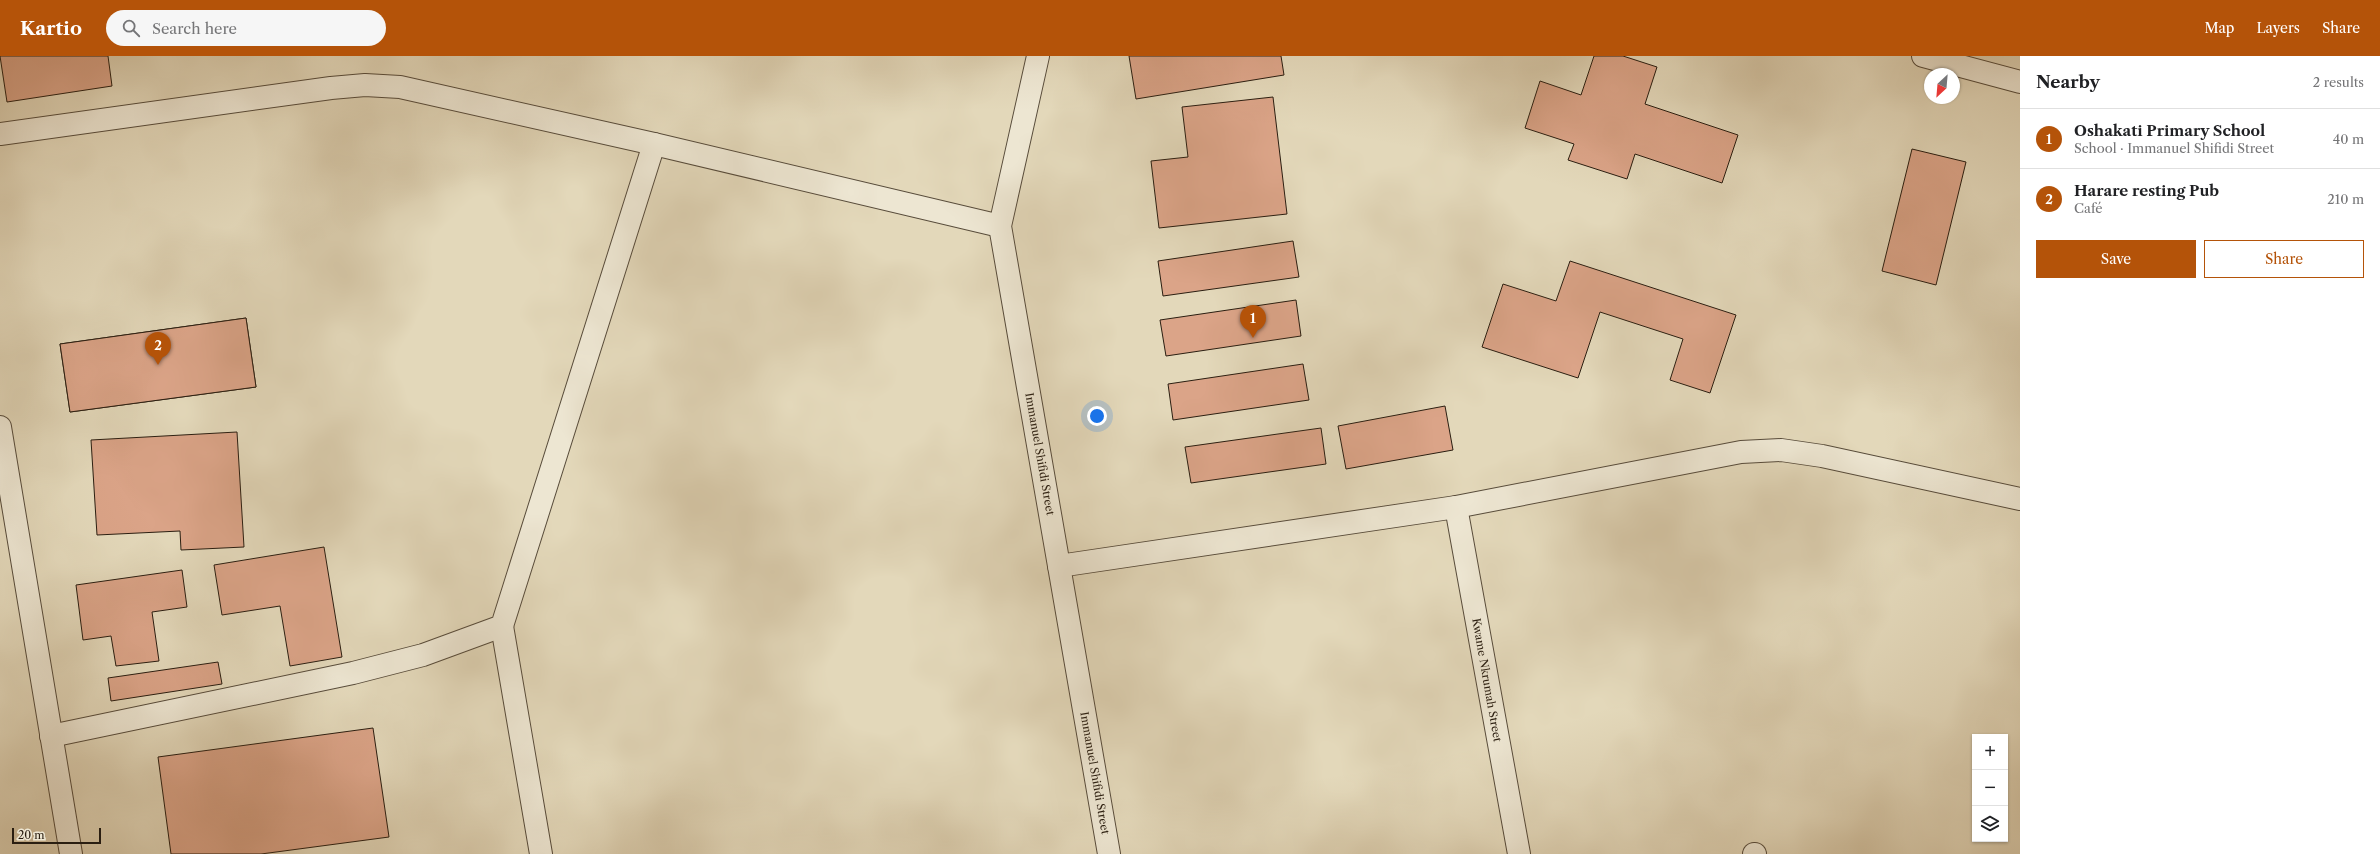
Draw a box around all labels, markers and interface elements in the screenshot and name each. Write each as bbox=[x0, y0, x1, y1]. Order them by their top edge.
search box bbox=[106, 10, 386, 46]
text: Kartio bbox=[20, 17, 82, 40]
icon: search bbox=[120, 17, 142, 39]
text: Search here bbox=[152, 19, 237, 38]
text: Map bbox=[2204, 19, 2234, 37]
text: Layers bbox=[2256, 19, 2300, 37]
text: Share bbox=[2322, 19, 2360, 37]
north arrow bbox=[1924, 68, 1960, 104]
text: Nearby bbox=[2036, 72, 2100, 92]
text: 2 results bbox=[2313, 74, 2364, 90]
text: Oshakati Primary School bbox=[2074, 121, 2265, 140]
text: 1 bbox=[2046, 131, 2052, 147]
text: 40 m bbox=[2333, 131, 2364, 147]
text: School · Immanuel Shifidi Street bbox=[2074, 140, 2274, 156]
text: Harare resting Pub bbox=[2074, 181, 2219, 200]
text: 2 bbox=[2045, 191, 2053, 207]
text: 210 m bbox=[2327, 191, 2364, 207]
text: Café bbox=[2074, 200, 2103, 216]
button: Save bbox=[2036, 240, 2196, 278]
button: Share bbox=[2204, 240, 2364, 278]
pin: 1 bbox=[1240, 305, 1266, 338]
pin: 2 bbox=[145, 332, 171, 365]
street label: Immanuel Shifidi Street bbox=[1022, 392, 1058, 517]
your location bbox=[1087, 406, 1107, 426]
street label: Kwame Nkrumah Street bbox=[1469, 617, 1505, 743]
street label: Immanuel Shifidi Street bbox=[1077, 711, 1113, 836]
map controls bbox=[1972, 734, 2008, 842]
button: + bbox=[1972, 734, 2008, 770]
button: − bbox=[1972, 770, 2008, 806]
button: layers bbox=[1972, 806, 2008, 842]
scale bar bbox=[12, 826, 101, 845]
text: 20 m bbox=[18, 828, 44, 842]

